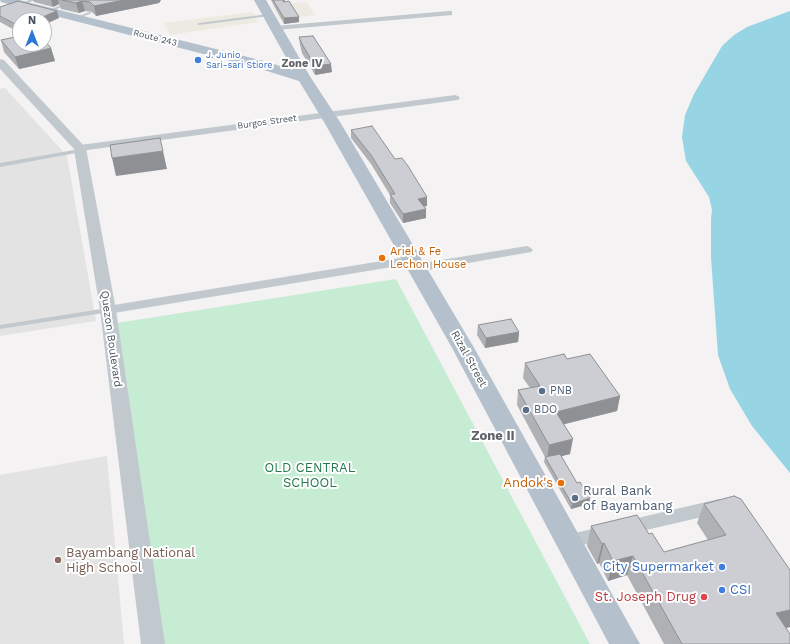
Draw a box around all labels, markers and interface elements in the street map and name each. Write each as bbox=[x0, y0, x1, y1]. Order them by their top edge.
north arrow bbox=[12, 12, 52, 52]
text: N bbox=[28, 14, 36, 27]
street label: Route 243 bbox=[132, 27, 178, 49]
place label: J. Junio Sari-sari Stiore bbox=[206, 50, 272, 71]
marker: J. Junio Sari-sari Stiore bbox=[193, 55, 203, 65]
district label: Zone IV bbox=[282, 57, 322, 71]
street label: Burgos Street bbox=[237, 112, 297, 132]
place label: Ariel & Fe Lechon House bbox=[390, 245, 466, 271]
marker: Ariel & Fe Lechon House bbox=[377, 253, 387, 263]
street label: Quezon Boulevard bbox=[98, 290, 124, 388]
street label: Rizal Street bbox=[448, 328, 490, 390]
place label: PNB bbox=[550, 384, 572, 398]
marker: PNB bbox=[537, 386, 547, 396]
place label: BDO bbox=[534, 403, 557, 417]
marker: BDO bbox=[521, 405, 531, 415]
district label: Zone II bbox=[471, 428, 515, 444]
park label: OLD CENTRAL SCHOOL bbox=[265, 460, 355, 491]
place label: Andok's bbox=[503, 475, 553, 491]
marker: Andok's bbox=[556, 478, 566, 488]
place label: Rural Bank of Bayambang bbox=[583, 483, 672, 514]
marker: Rural Bank of Bayambang bbox=[570, 493, 580, 503]
place label: Bayambang National High School bbox=[66, 545, 195, 576]
marker: Bayambang National High School bbox=[53, 555, 63, 565]
place label: City Supermarket bbox=[603, 559, 714, 575]
marker: City Supermarket bbox=[717, 562, 727, 572]
place label: CSI bbox=[730, 582, 751, 598]
marker: CSI bbox=[717, 585, 727, 595]
place label: St. Joseph Drug bbox=[595, 589, 696, 605]
marker: St. Joseph Drug bbox=[699, 592, 709, 602]

